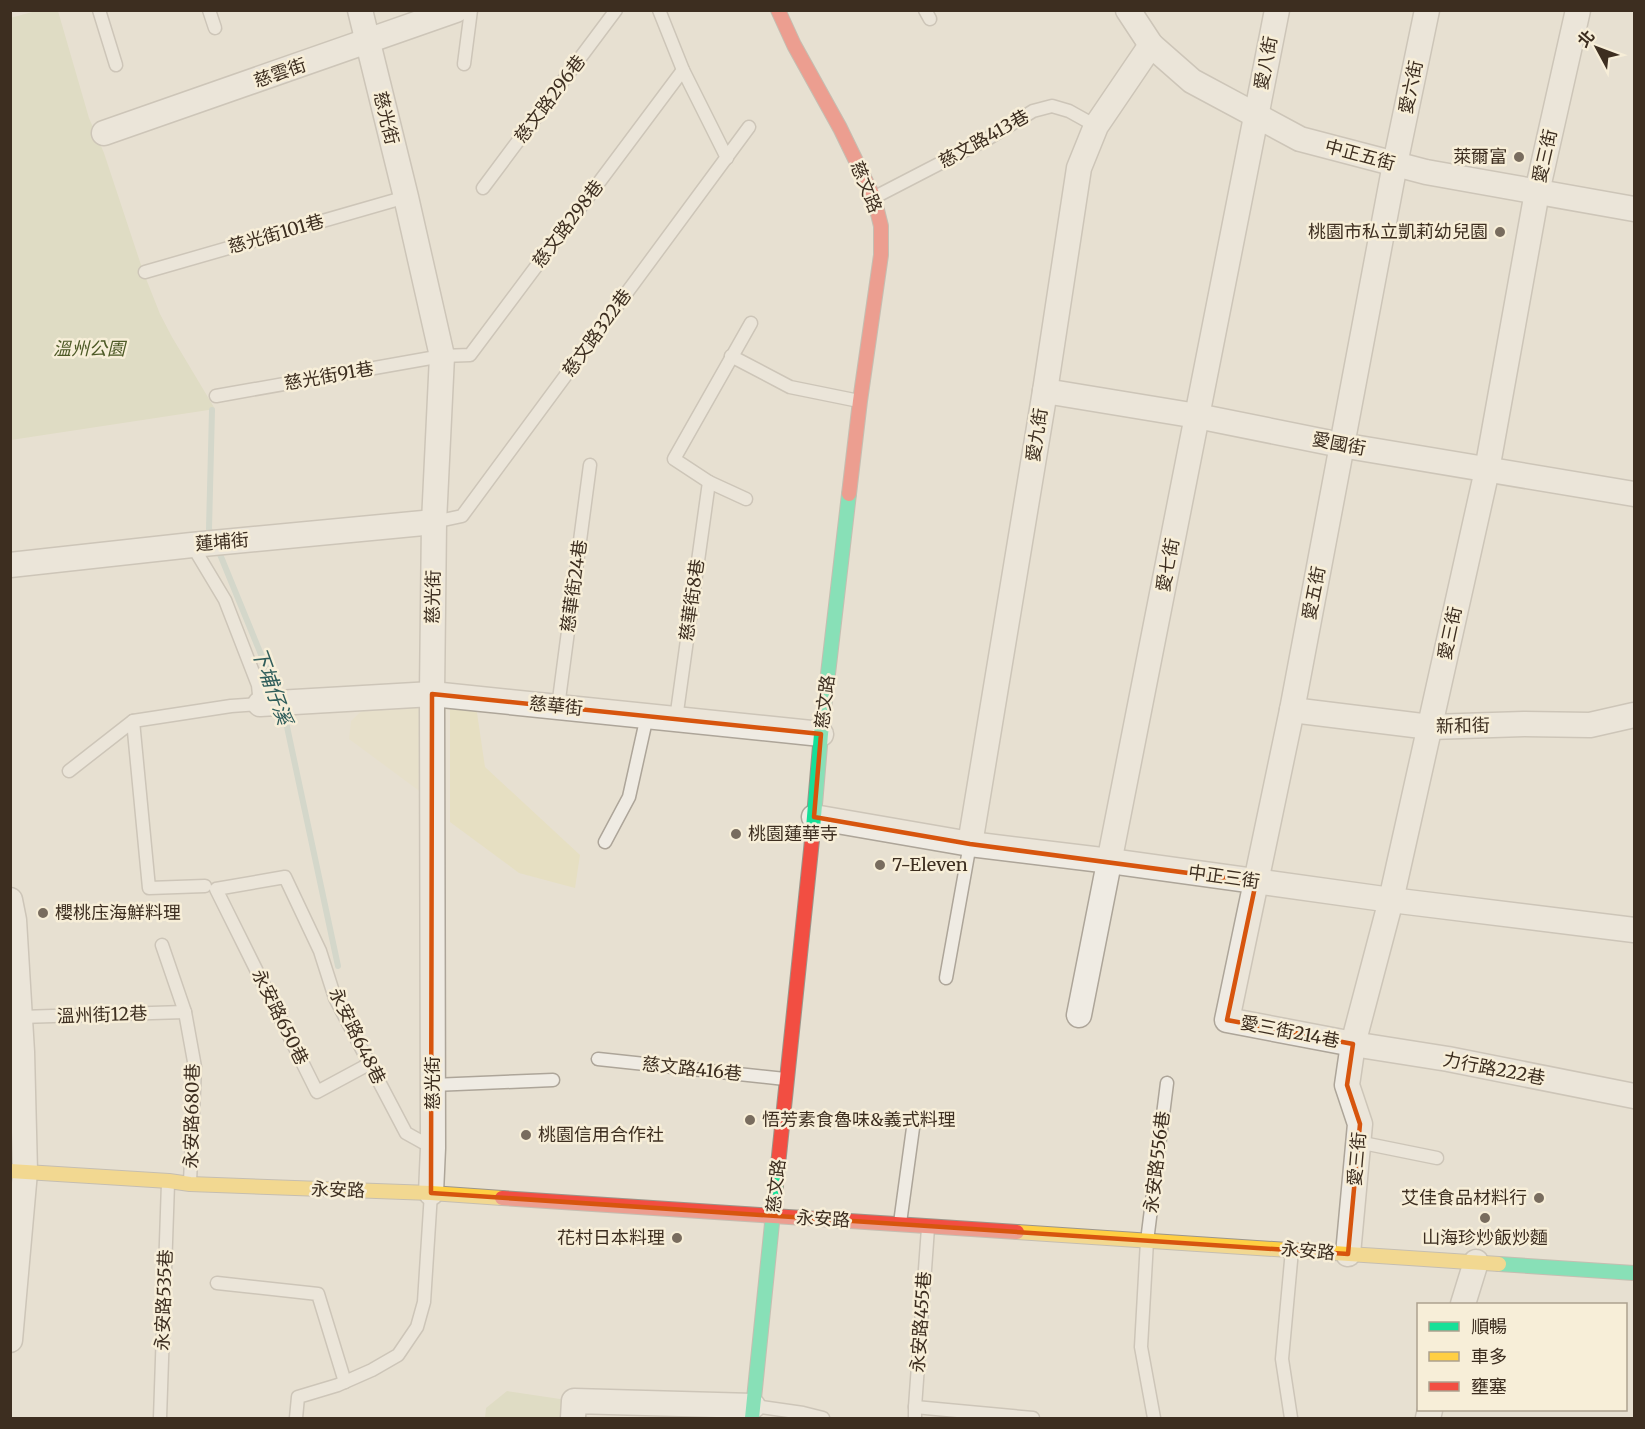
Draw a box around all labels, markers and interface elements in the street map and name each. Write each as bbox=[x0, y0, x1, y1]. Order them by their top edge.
north arrow bbox=[1567, 18, 1627, 78]
text: 北 bbox=[1573, 26, 1598, 51]
street label: 愛八街 bbox=[1249, 34, 1282, 92]
street label: 慈文路296巷 bbox=[509, 50, 590, 147]
street label: 慈雲街 bbox=[251, 53, 309, 92]
street label: 愛六街 bbox=[1394, 58, 1427, 116]
street label: 慈光街 bbox=[369, 89, 404, 147]
street label: 慈文路413巷 bbox=[935, 104, 1033, 173]
street label: 愛三街 bbox=[1527, 127, 1562, 185]
street label: 中正五街 bbox=[1322, 134, 1398, 175]
place label: 萊爾富 bbox=[1453, 145, 1507, 168]
marker: 萊爾富 bbox=[1512, 150, 1526, 164]
street label: 慈文路 bbox=[846, 157, 887, 216]
street label: 慈文路298巷 bbox=[527, 175, 608, 272]
street label: 慈光街101巷 bbox=[225, 209, 326, 258]
place label: 桃園市私立凱莉幼兒園 bbox=[1308, 220, 1488, 243]
marker: 桃園市私立凱莉幼兒園 bbox=[1493, 225, 1507, 239]
street label: 慈文路322巷 bbox=[557, 284, 636, 381]
park label: 溫州公園 bbox=[53, 337, 128, 360]
street label: 慈光街91巷 bbox=[282, 356, 375, 395]
street label: 愛九街 bbox=[1021, 406, 1052, 463]
street label: 愛國街 bbox=[1310, 427, 1368, 460]
street label: 蓮埔街 bbox=[194, 528, 250, 555]
street label: 愛七街 bbox=[1151, 536, 1184, 594]
street label: 慈華街24巷 bbox=[556, 538, 591, 634]
street label: 慈華街8巷 bbox=[674, 557, 709, 642]
street label: 愛五街 bbox=[1297, 564, 1330, 622]
street label: 慈光街 bbox=[421, 570, 444, 624]
street label: 愛三街 bbox=[1433, 604, 1466, 662]
water label: 下埔仔溪 bbox=[247, 644, 299, 731]
street label: 慈文路 bbox=[810, 674, 839, 730]
street label: 慈華街 bbox=[528, 691, 584, 720]
street label: 新和街 bbox=[1436, 714, 1490, 737]
place label: 桃園蓮華寺 bbox=[748, 822, 838, 845]
marker: 桃園蓮華寺 bbox=[729, 827, 743, 841]
place label: 7-Eleven bbox=[892, 853, 968, 876]
marker: 7-Eleven bbox=[873, 858, 887, 872]
street label: 中正三街 bbox=[1187, 860, 1261, 893]
place label: 櫻桃庒海鮮料理 bbox=[55, 901, 181, 924]
marker: 櫻桃庒海鮮料理 bbox=[36, 906, 50, 920]
street label: 永安路650巷 bbox=[247, 965, 314, 1069]
street label: 永安路648巷 bbox=[324, 984, 391, 1088]
street label: 溫州街12巷 bbox=[56, 1001, 148, 1028]
street label: 愛三街214巷 bbox=[1239, 1011, 1342, 1052]
street label: 力行路222巷 bbox=[1441, 1047, 1547, 1090]
street label: 慈文路416巷 bbox=[641, 1052, 743, 1085]
street label: 慈光街 bbox=[421, 1056, 444, 1110]
street label: 永安路680巷 bbox=[179, 1063, 204, 1169]
place label: 悟芳素食魯味&義式料理 bbox=[762, 1108, 956, 1131]
street label: 永安路556巷 bbox=[1139, 1110, 1174, 1214]
marker: 悟芳素食魯味&義式料理 bbox=[743, 1113, 757, 1127]
place label: 桃園信用合作社 bbox=[538, 1123, 664, 1146]
marker: 桃園信用合作社 bbox=[519, 1128, 533, 1142]
street label: 愛三街 bbox=[1343, 1131, 1370, 1187]
street label: 慈文路 bbox=[761, 1158, 790, 1214]
street label: 永安路 bbox=[311, 1177, 365, 1202]
place label: 艾佳食品材料行 bbox=[1401, 1186, 1527, 1209]
marker: 艾佳食品材料行 bbox=[1532, 1191, 1546, 1205]
street label: 永安路 bbox=[795, 1206, 851, 1231]
marker: 山海珍炒飯炒麵 bbox=[1478, 1211, 1492, 1225]
place label: 花村日本料理 bbox=[557, 1226, 665, 1249]
place label: 山海珍炒飯炒麵 bbox=[1422, 1226, 1548, 1249]
marker: 花村日本料理 bbox=[670, 1231, 684, 1245]
street label: 永安路 bbox=[1280, 1237, 1336, 1264]
street label: 永安路535巷 bbox=[150, 1249, 177, 1351]
street label: 永安路455巷 bbox=[905, 1270, 936, 1373]
legend bbox=[1417, 1303, 1627, 1411]
text: 順暢 bbox=[1471, 1315, 1507, 1338]
text: 車多 bbox=[1471, 1345, 1507, 1368]
text: 壅塞 bbox=[1471, 1375, 1507, 1398]

